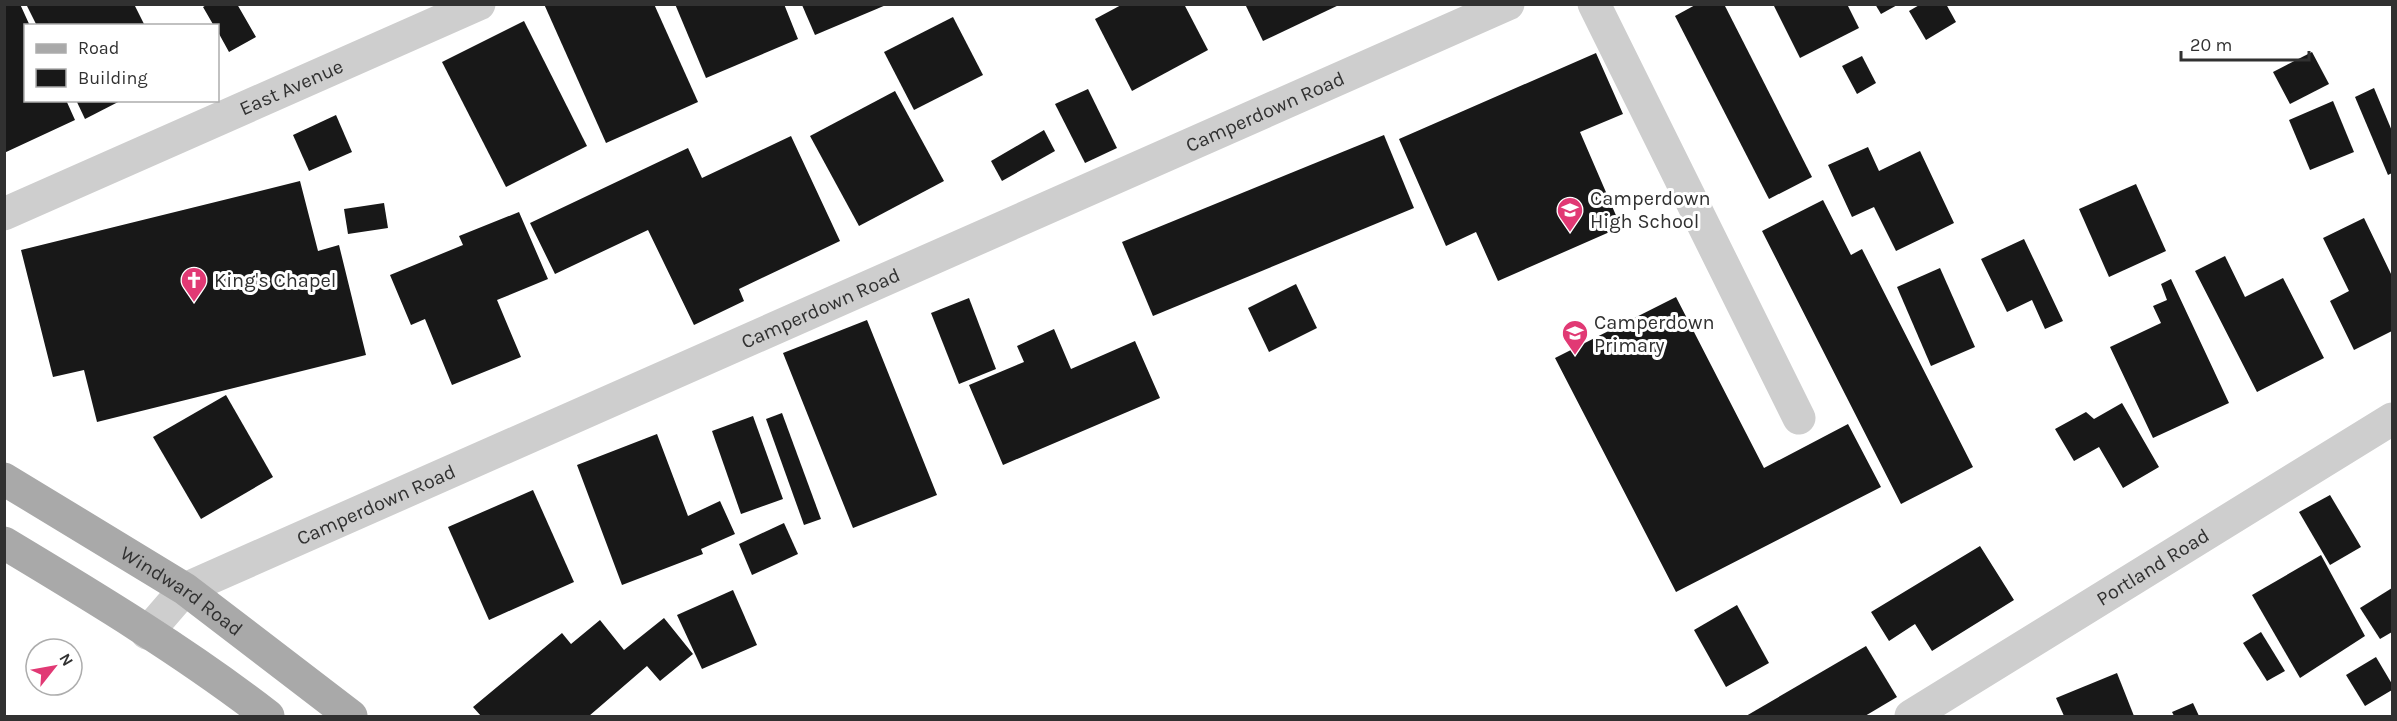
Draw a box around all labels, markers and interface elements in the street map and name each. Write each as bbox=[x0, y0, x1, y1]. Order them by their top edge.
legend bbox=[24, 24, 219, 102]
scale bar bbox=[2181, 24, 2308, 62]
text: 20 m bbox=[2190, 34, 2232, 56]
text: Road bbox=[78, 37, 119, 59]
street label: East Avenue bbox=[236, 55, 347, 120]
text: Building bbox=[78, 67, 148, 89]
street label: Camperdown Road bbox=[1182, 67, 1348, 157]
place label: Camperdown High School bbox=[1590, 187, 1711, 233]
school or university icon: Camperdown High School bbox=[1555, 195, 1585, 233]
street label: Camperdown Road bbox=[738, 263, 904, 354]
church icon: King's Chapel bbox=[179, 265, 209, 303]
place label: King's Chapel bbox=[214, 269, 336, 292]
place label: Camperdown Primary bbox=[1594, 311, 1715, 357]
school or university icon: Camperdown Primary bbox=[1560, 318, 1590, 356]
street label: Camperdown Road bbox=[293, 460, 459, 550]
street label: Portland Road bbox=[2092, 524, 2213, 611]
street label: Windward Road bbox=[116, 541, 247, 641]
north arrow bbox=[24, 637, 84, 697]
text: N bbox=[55, 650, 78, 669]

